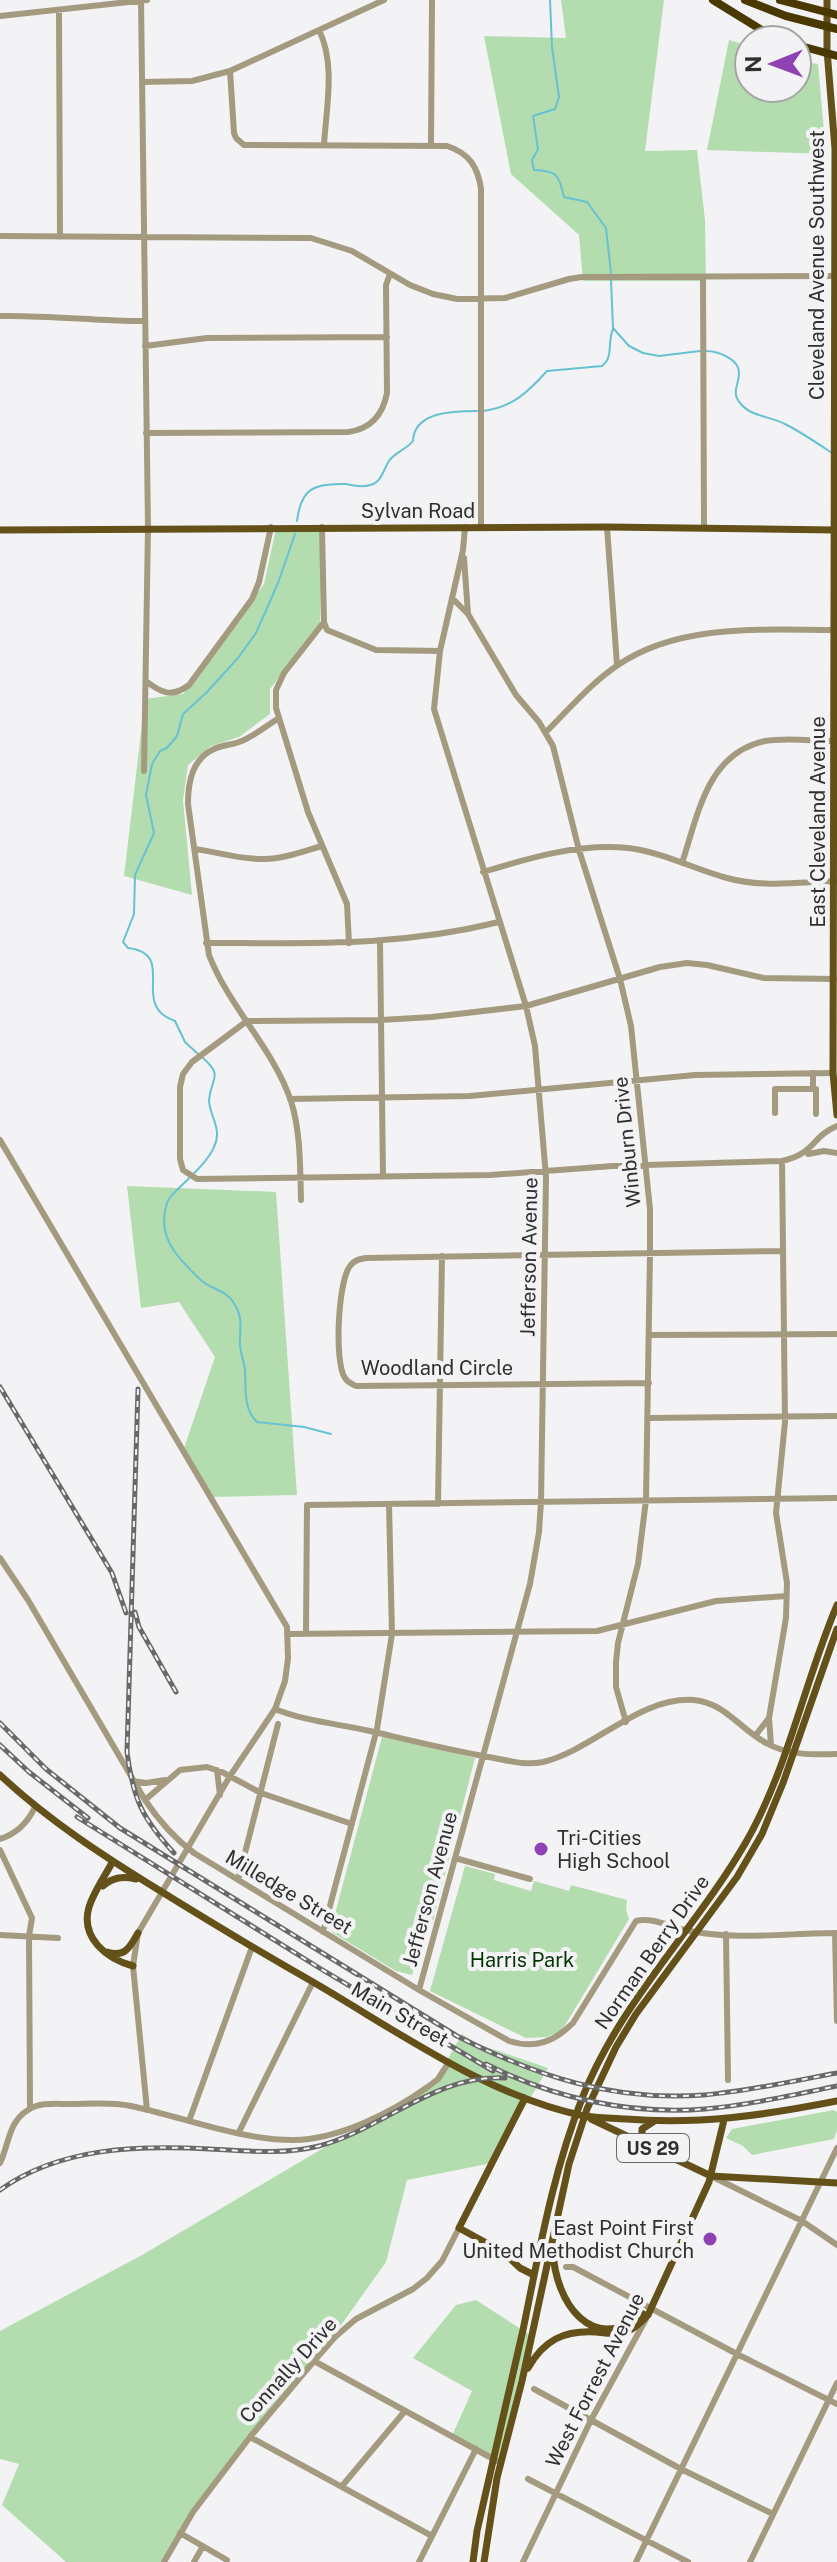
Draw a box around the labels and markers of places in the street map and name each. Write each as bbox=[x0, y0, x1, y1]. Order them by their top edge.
place label: Tri-Cities High School bbox=[557, 1826, 670, 1873]
marker: Tri-Cities High School bbox=[532, 1840, 550, 1858]
place label: East Point First United Methodist Church bbox=[462, 2216, 694, 2263]
marker: East Point First United Methodist Church bbox=[701, 2230, 719, 2248]

